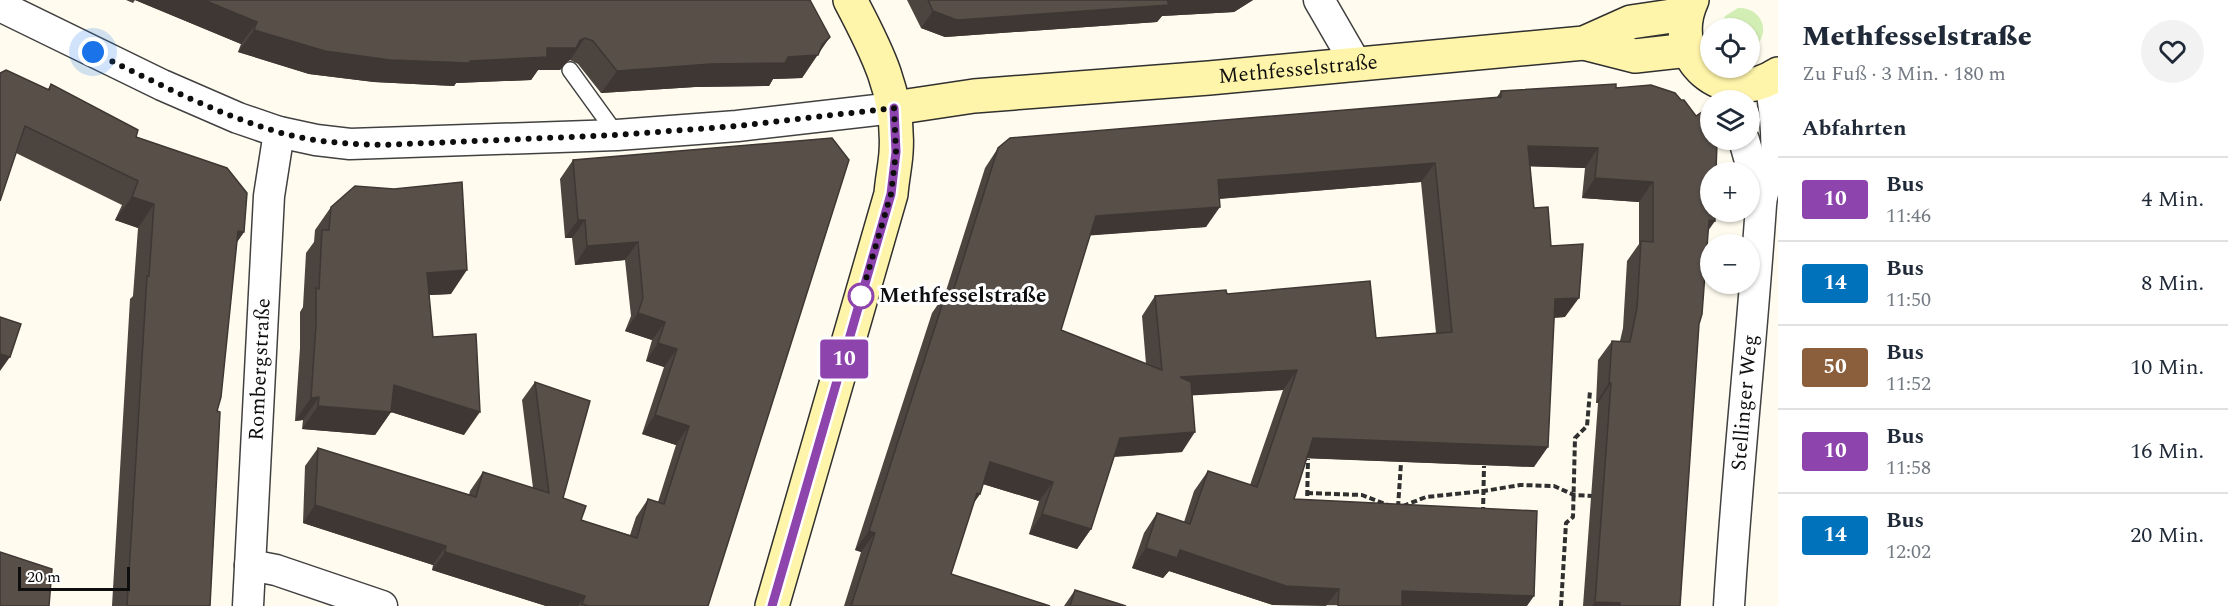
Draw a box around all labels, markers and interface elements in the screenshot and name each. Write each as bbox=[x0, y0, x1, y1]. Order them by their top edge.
text: Methfesselstraße bbox=[1802, 15, 2032, 58]
map controls bbox=[1700, 18, 1760, 294]
button: locate bbox=[1700, 18, 1760, 78]
button: heart bbox=[2141, 20, 2204, 83]
your location bbox=[78, 37, 108, 67]
street label: Methfesselstraße bbox=[1217, 46, 1379, 93]
text: Zu Fuß · 3 Min. · 180 m bbox=[1802, 59, 2006, 89]
button: layers bbox=[1700, 90, 1760, 150]
text: Abfahrten bbox=[1802, 112, 1907, 145]
button: + bbox=[1700, 162, 1760, 222]
text: Bus bbox=[1886, 168, 1924, 201]
text: 10 bbox=[1823, 183, 1847, 215]
text: 4 Min. bbox=[2141, 183, 2204, 216]
text: 11:46 bbox=[1886, 201, 1931, 231]
button: − bbox=[1700, 234, 1760, 294]
text: Bus bbox=[1886, 252, 1924, 285]
text: 14 bbox=[1823, 267, 1847, 299]
text: 8 Min. bbox=[2141, 267, 2204, 300]
place label: Methfesselstraße bbox=[879, 280, 1046, 312]
marker: Methfesselstraße bbox=[848, 283, 874, 309]
text: 11:50 bbox=[1886, 285, 1931, 315]
street label: Rombergstraße bbox=[240, 297, 280, 442]
street label: Stellinger Weg bbox=[1723, 333, 1767, 472]
text: Bus bbox=[1886, 336, 1924, 369]
line badge: 10 bbox=[817, 340, 871, 378]
text: 10 bbox=[832, 343, 856, 375]
text: 50 bbox=[1823, 351, 1847, 383]
text: 10 Min. bbox=[2130, 351, 2204, 384]
text: 11:52 bbox=[1886, 369, 1931, 399]
text: Bus bbox=[1886, 420, 1924, 453]
text: 10 bbox=[1823, 435, 1847, 467]
text: 16 Min. bbox=[2130, 435, 2204, 468]
text: 11:58 bbox=[1886, 453, 1931, 483]
text: Bus bbox=[1886, 504, 1924, 537]
text: 14 bbox=[1823, 519, 1847, 551]
text: 20 Min. bbox=[2130, 519, 2204, 552]
text: 12:02 bbox=[1886, 537, 1931, 567]
scale bar bbox=[18, 564, 130, 592]
text: 20 m bbox=[27, 565, 61, 589]

